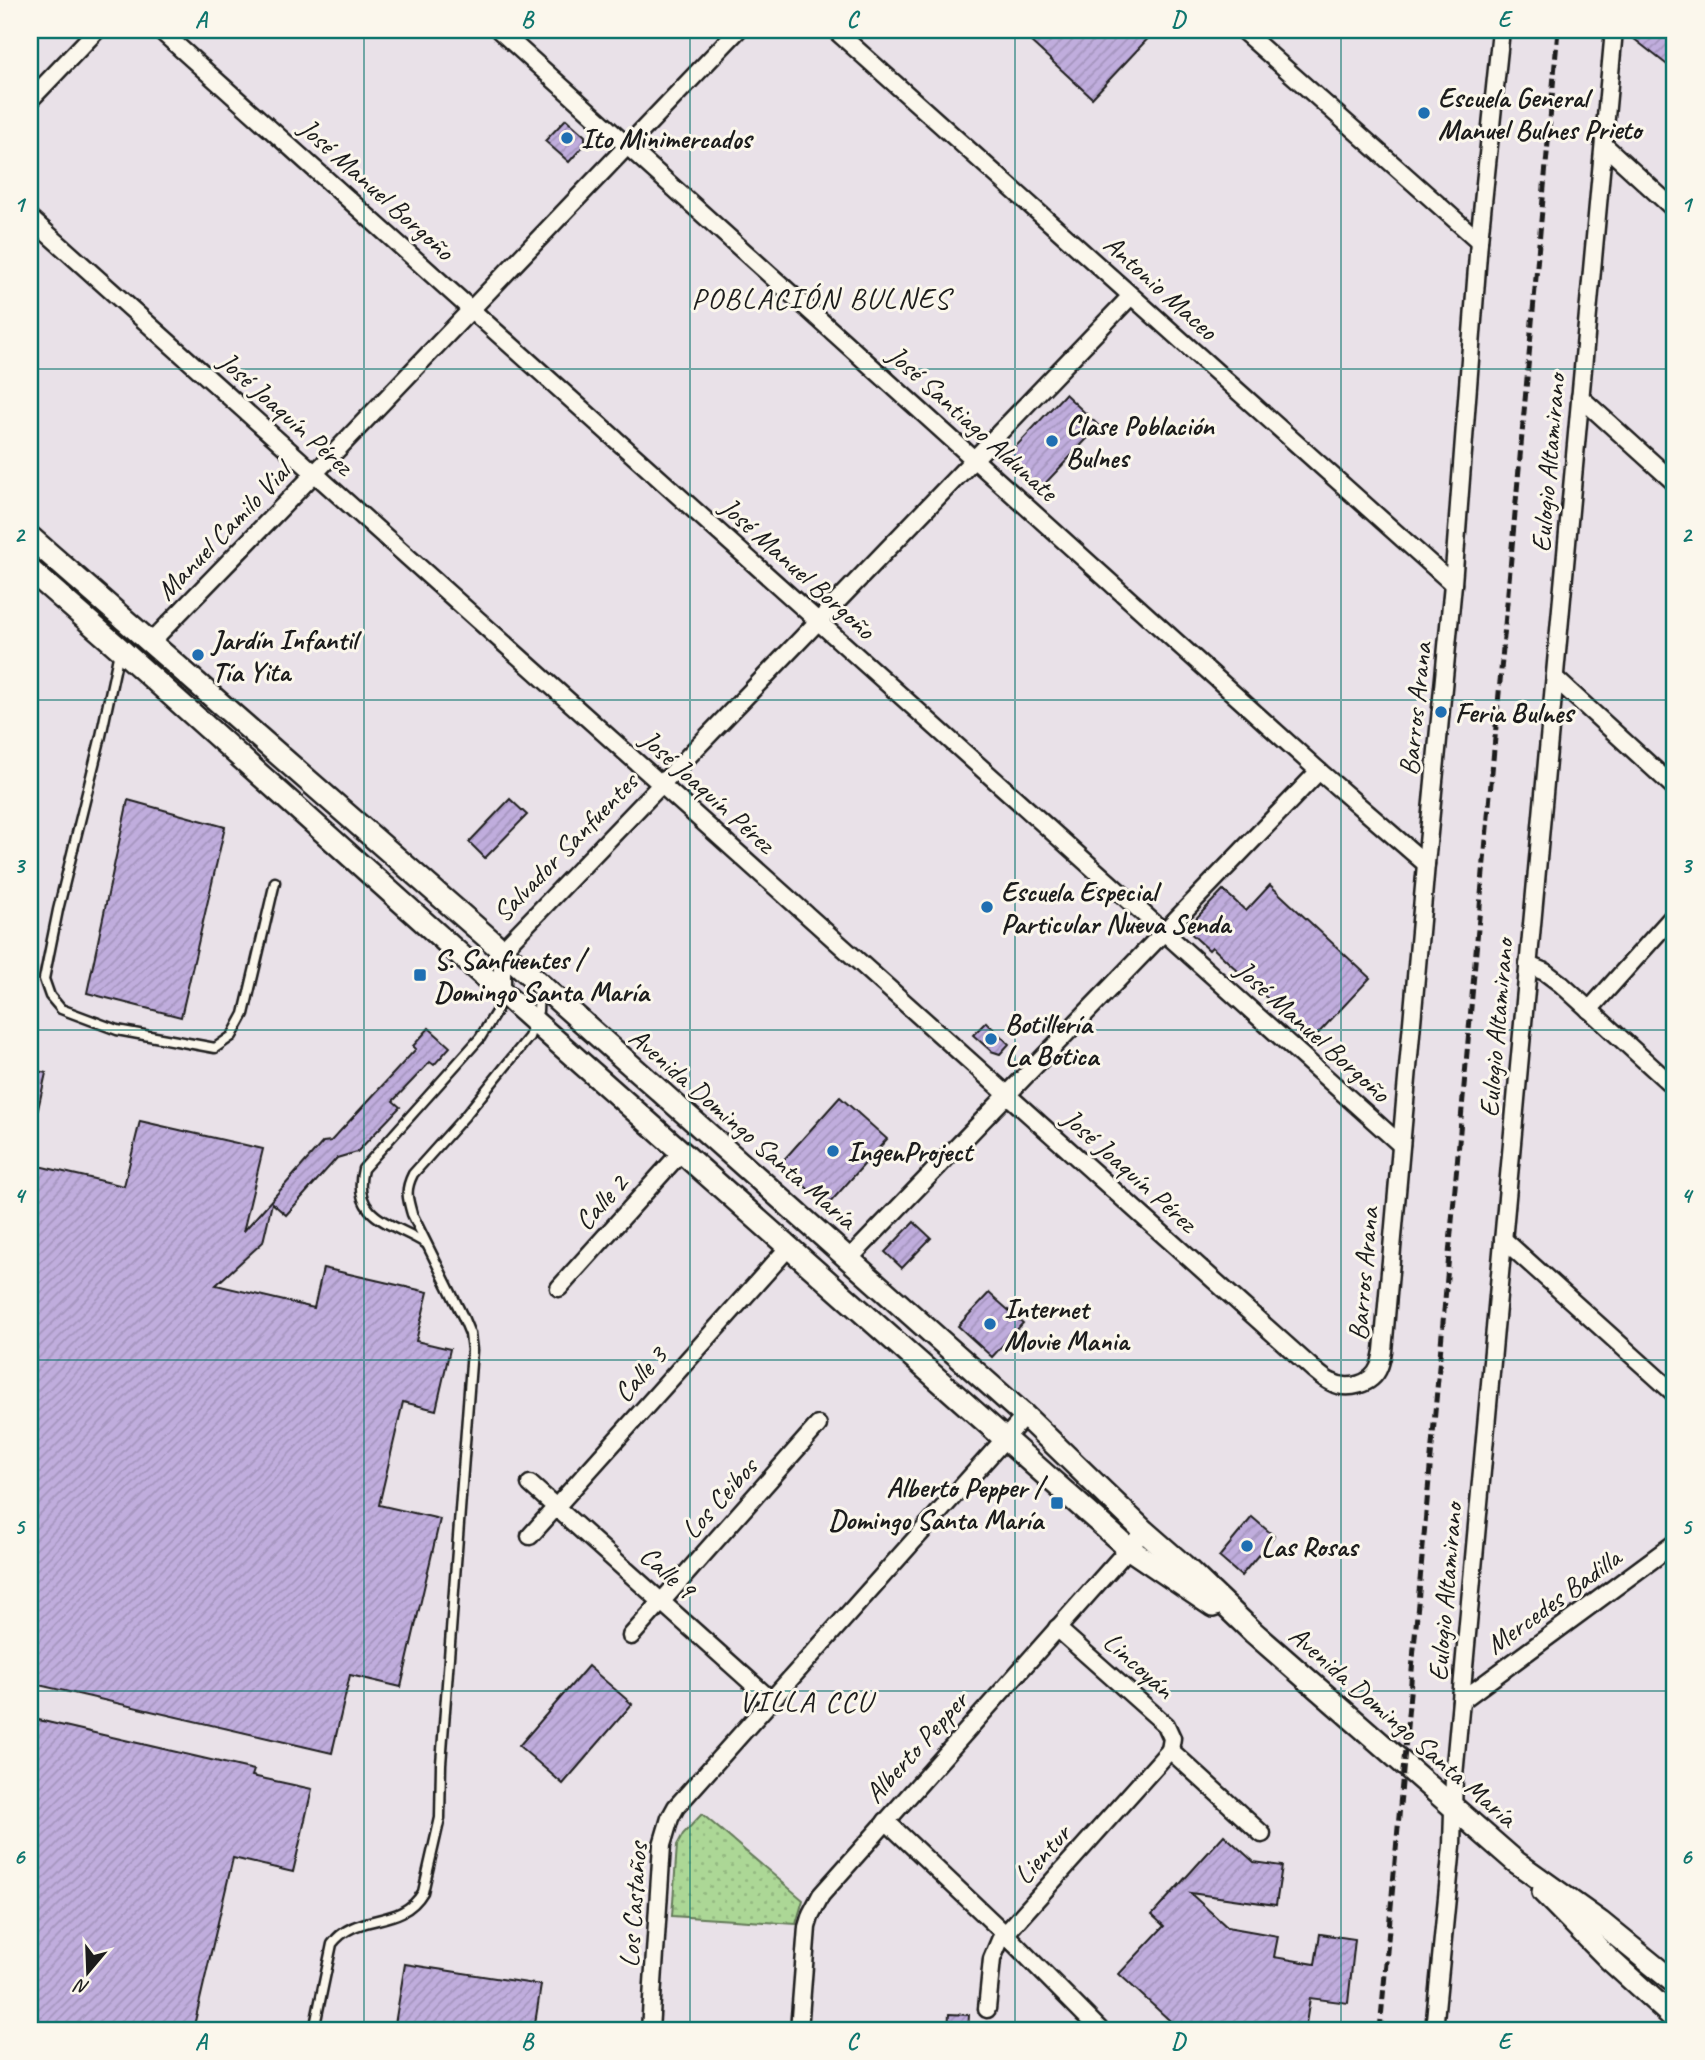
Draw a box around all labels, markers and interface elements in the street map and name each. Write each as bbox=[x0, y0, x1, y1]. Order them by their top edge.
text: A bbox=[195, 5, 209, 34]
text: B bbox=[521, 5, 535, 34]
text: C bbox=[847, 5, 861, 34]
text: D bbox=[1171, 5, 1187, 34]
text: E bbox=[1498, 5, 1514, 34]
place label: Escuela General Manuel Bulnes Prieto bbox=[1438, 80, 1644, 147]
marker: Escuela General Manuel Bulnes Prieto bbox=[1416, 105, 1432, 121]
street label: José Manuel Borgoño bbox=[291, 109, 463, 269]
place label: Ito Minimercados bbox=[581, 121, 754, 156]
marker: Ito Minimercados bbox=[559, 130, 575, 146]
text: 1 bbox=[14, 190, 27, 219]
text: 1 bbox=[1681, 190, 1694, 219]
street label: Antonio Maceo bbox=[1097, 227, 1227, 349]
district label: POBLACIÓN BULNES bbox=[691, 279, 954, 317]
street label: José Santiago Aldunate bbox=[879, 336, 1067, 510]
street label: José Joaquín Pérez bbox=[210, 342, 362, 484]
street label: Eulogio Altamirano bbox=[1523, 370, 1573, 553]
place label: Clase Población Bulnes bbox=[1066, 408, 1215, 475]
marker: Clase Población Bulnes bbox=[1044, 433, 1060, 449]
street label: Manuel Camilo Vial bbox=[148, 451, 301, 607]
street label: José Manuel Borgoño bbox=[712, 488, 884, 648]
text: 2 bbox=[14, 520, 27, 549]
text: 2 bbox=[1681, 520, 1694, 549]
place label: Jardín Infantil Tía Yita bbox=[210, 622, 362, 689]
street label: Barros Arana bbox=[1391, 639, 1440, 777]
marker: Jardín Infantil Tía Yita bbox=[190, 647, 206, 663]
place label: Feria Bulnes bbox=[1455, 695, 1576, 730]
marker: Feria Bulnes bbox=[1433, 704, 1449, 720]
street label: José Joaquín Pérez bbox=[632, 720, 784, 862]
street label: Salvador Sanfuentes bbox=[485, 763, 647, 929]
text: 3 bbox=[14, 851, 27, 880]
text: 3 bbox=[1681, 851, 1694, 880]
place label: Escuela Especial Particular Nueva Senda bbox=[1001, 874, 1233, 941]
marker: Escuela Especial Particular Nueva Senda bbox=[979, 899, 995, 915]
street label: Eulogio Altamirano bbox=[1471, 935, 1521, 1118]
place label: S. Sanfuentes / Domingo Santa María bbox=[434, 942, 651, 1009]
street label: José Manuel Borgoño bbox=[1227, 951, 1399, 1111]
marker: S. Sanfuentes / Domingo Santa María bbox=[412, 967, 428, 983]
place label: Botillería La Botica bbox=[1005, 1006, 1101, 1073]
street label: Avenida Domingo Santa María bbox=[622, 1020, 865, 1238]
marker: Botillería La Botica bbox=[983, 1031, 999, 1047]
street label: José Joaquín Pérez bbox=[1054, 1099, 1206, 1241]
place label: IngenProject bbox=[847, 1134, 975, 1169]
marker: IngenProject bbox=[825, 1143, 841, 1159]
street label: Calle 2 bbox=[567, 1165, 637, 1237]
text: 4 bbox=[14, 1181, 27, 1210]
text: 4 bbox=[1681, 1181, 1694, 1210]
street label: Barros Arana bbox=[1340, 1204, 1386, 1342]
place label: Internet Movie Mania bbox=[1004, 1291, 1131, 1358]
marker: Internet Movie Mania bbox=[982, 1316, 998, 1332]
street label: Calle 3 bbox=[606, 1337, 676, 1409]
street label: Los Ceibos bbox=[673, 1448, 766, 1546]
place label: Alberto Pepper / Domingo Santa María bbox=[828, 1470, 1049, 1537]
marker: Alberto Pepper / Domingo Santa María bbox=[1049, 1495, 1065, 1511]
street label: Eulogio Altamirano bbox=[1420, 1499, 1470, 1682]
text: 5 bbox=[14, 1512, 26, 1541]
text: 5 bbox=[1681, 1512, 1693, 1541]
place label: Las Rosas bbox=[1261, 1529, 1361, 1564]
street label: Calle 9 bbox=[633, 1538, 705, 1608]
marker: Las Rosas bbox=[1239, 1538, 1255, 1554]
street label: Mercedes Badilla bbox=[1479, 1539, 1630, 1662]
street label: Avenida Domingo Santa María bbox=[1282, 1618, 1525, 1836]
street label: Lincoyán bbox=[1096, 1624, 1183, 1707]
district label: VILLA CCU bbox=[739, 1682, 877, 1720]
street label: Alberto Pepper bbox=[857, 1682, 977, 1810]
street label: Lientur bbox=[1006, 1815, 1079, 1891]
street label: Los Castaños bbox=[611, 1839, 655, 1969]
text: 6 bbox=[14, 1842, 27, 1871]
text: 6 bbox=[1681, 1842, 1694, 1871]
north arrow bbox=[52, 1938, 122, 2008]
text: N bbox=[70, 1973, 92, 2000]
text: A bbox=[195, 2027, 209, 2056]
text: B bbox=[521, 2027, 535, 2056]
text: C bbox=[847, 2027, 861, 2056]
text: D bbox=[1171, 2027, 1187, 2056]
text: E bbox=[1498, 2027, 1514, 2056]

